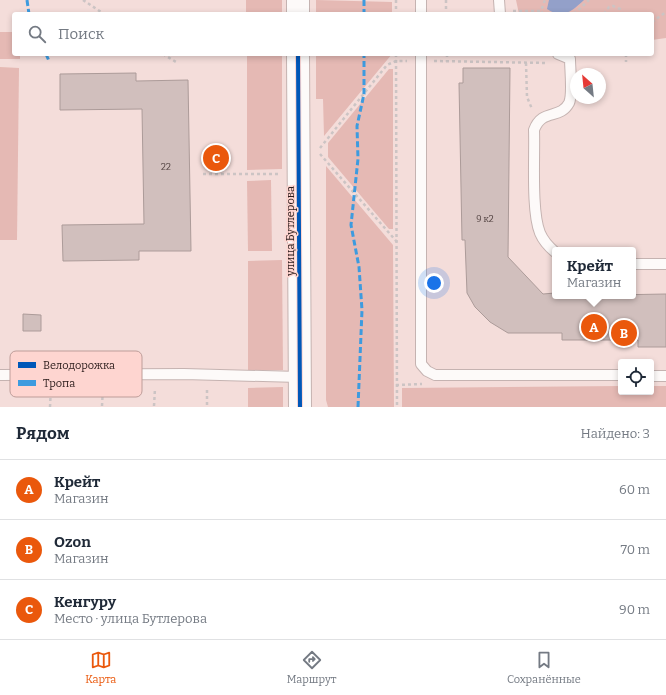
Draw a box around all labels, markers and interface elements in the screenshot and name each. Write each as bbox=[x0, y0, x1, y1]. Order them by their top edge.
search box bbox=[12, 12, 654, 56]
icon: search bbox=[26, 23, 48, 45]
text: Поиск bbox=[58, 25, 104, 43]
north arrow bbox=[570, 68, 606, 104]
pin: C bbox=[203, 143, 229, 173]
house number: 22 bbox=[161, 162, 171, 172]
street label: улица Бутлерова bbox=[284, 186, 297, 277]
house number: 9 к2 bbox=[476, 214, 494, 224]
popup bbox=[552, 247, 636, 299]
text: Крейт bbox=[567, 257, 613, 275]
your location bbox=[424, 273, 444, 293]
text: Магазин bbox=[567, 275, 621, 290]
pin: A bbox=[581, 312, 607, 342]
pin: B bbox=[611, 318, 637, 348]
legend bbox=[10, 351, 142, 397]
text: Велодорожка bbox=[43, 359, 115, 372]
map controls bbox=[618, 359, 654, 395]
button: locate bbox=[618, 359, 654, 395]
text: Тропа bbox=[43, 377, 75, 390]
text: Рядом bbox=[16, 423, 69, 444]
text: Найдено: 3 bbox=[581, 426, 650, 441]
text: Крейт bbox=[54, 473, 100, 491]
text: A bbox=[24, 482, 34, 497]
text: 60 m bbox=[619, 482, 650, 497]
text: Магазин bbox=[54, 491, 109, 506]
text: Ozon bbox=[54, 533, 91, 551]
text: B bbox=[25, 542, 33, 557]
text: 70 m bbox=[620, 542, 650, 557]
text: Магазин bbox=[54, 551, 109, 566]
text: Кенгуру bbox=[54, 593, 116, 611]
text: C bbox=[25, 602, 33, 617]
text: 90 m bbox=[619, 602, 650, 617]
text: Место · улица Бутлерова bbox=[54, 611, 207, 626]
tab: Карта bbox=[85, 649, 116, 686]
tab: Маршрут bbox=[287, 649, 336, 686]
tab: Сохранённые bbox=[507, 649, 581, 686]

